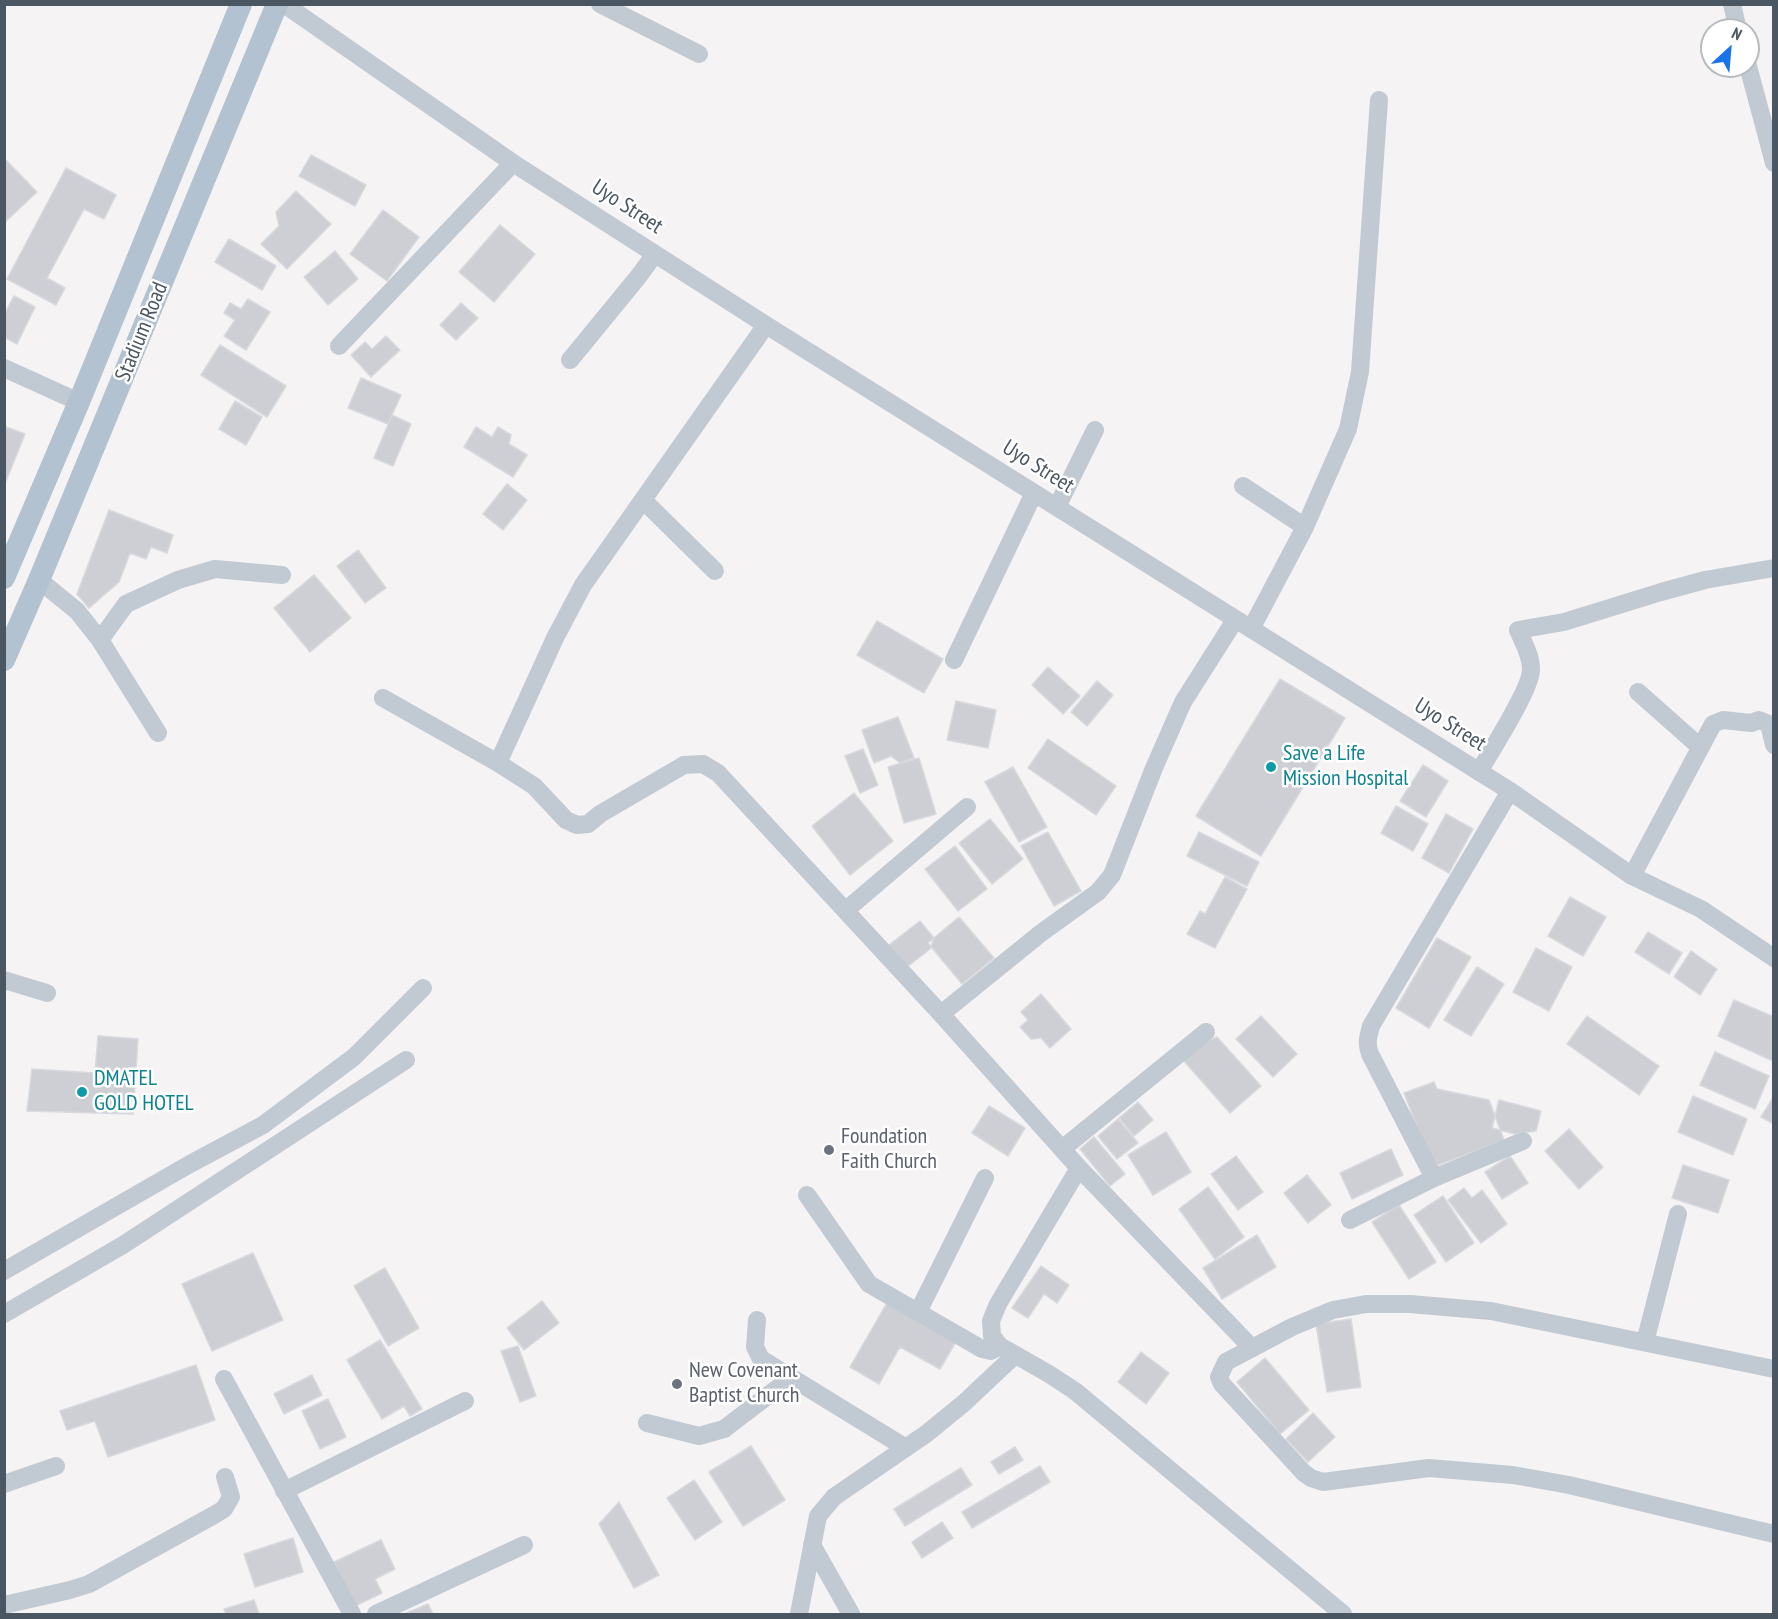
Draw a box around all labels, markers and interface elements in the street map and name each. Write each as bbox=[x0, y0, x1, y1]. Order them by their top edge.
north arrow bbox=[1700, 18, 1760, 78]
text: N bbox=[1729, 23, 1745, 44]
street label: Uyo Street bbox=[586, 174, 668, 240]
street label: Stadium Road bbox=[110, 279, 174, 385]
street label: Uyo Street bbox=[997, 435, 1079, 499]
street label: Uyo Street bbox=[1409, 693, 1491, 757]
place label: Save a Life Mission Hospital bbox=[1283, 741, 1408, 792]
marker: Save a Life Mission Hospital bbox=[1264, 760, 1278, 774]
place label: DMATEL GOLD HOTEL bbox=[94, 1066, 194, 1118]
marker: DMATEL GOLD HOTEL bbox=[75, 1085, 89, 1099]
place label: Foundation Faith Church bbox=[841, 1124, 937, 1176]
marker: Foundation Faith Church bbox=[822, 1143, 836, 1157]
place label: New Covenant Baptist Church bbox=[689, 1358, 800, 1410]
marker: New Covenant Baptist Church bbox=[670, 1377, 684, 1391]

